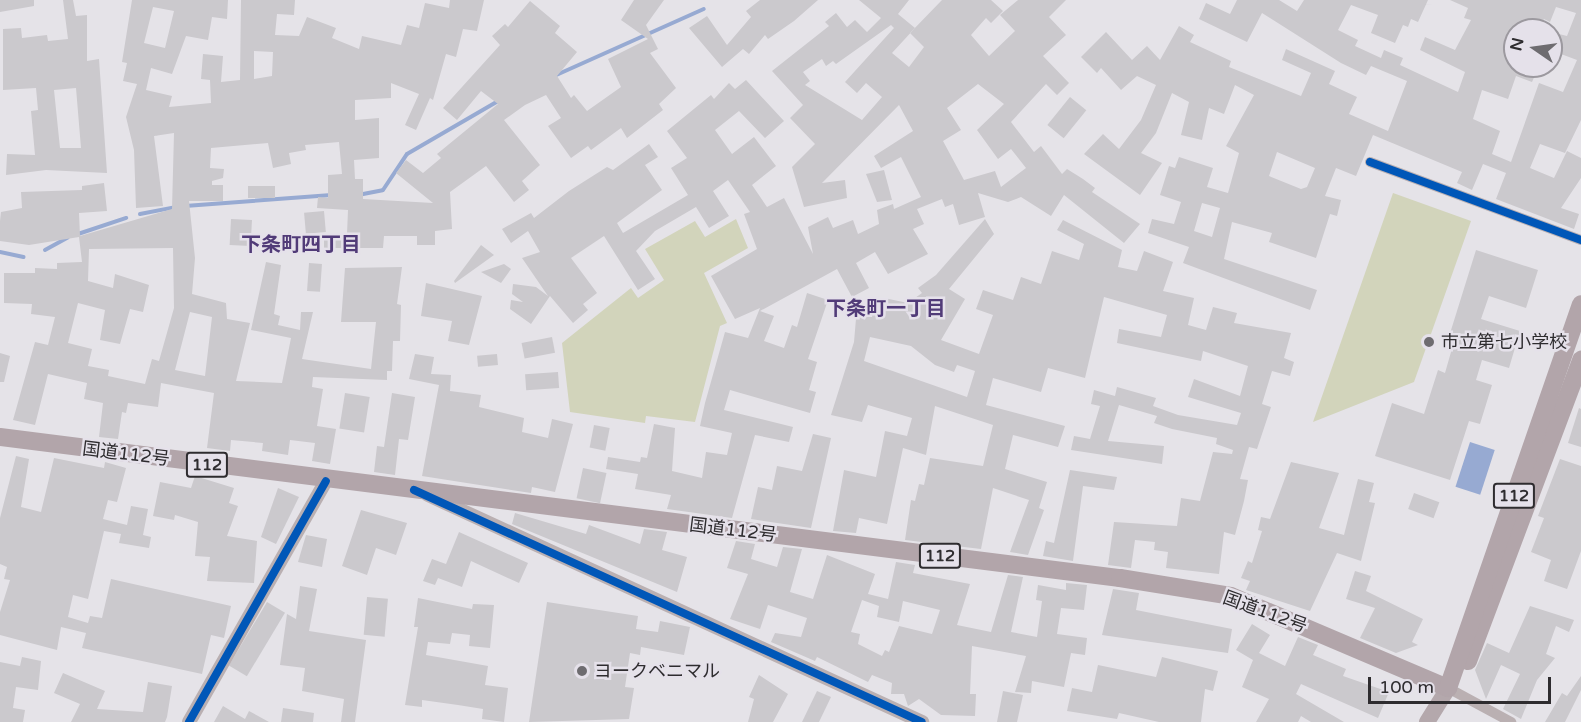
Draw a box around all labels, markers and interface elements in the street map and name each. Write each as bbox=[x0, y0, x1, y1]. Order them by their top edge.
north arrow bbox=[1503, 18, 1563, 78]
text: N bbox=[1506, 36, 1529, 53]
district label: 下条町四丁目 bbox=[241, 233, 361, 257]
district label: 下条町一丁目 bbox=[826, 297, 946, 321]
place label: 市立第七小学校 bbox=[1441, 331, 1567, 353]
marker: 市立第七小学校 bbox=[1422, 335, 1436, 349]
street label: 国道112号 bbox=[81, 438, 171, 470]
road number: 112 bbox=[184, 452, 230, 478]
road number: 112 bbox=[1492, 483, 1537, 509]
street label: 国道112号 bbox=[688, 514, 778, 546]
road number: 112 bbox=[918, 543, 962, 569]
street label: 国道112号 bbox=[1220, 587, 1310, 637]
place label: ヨークベニマル bbox=[594, 660, 720, 682]
marker: ヨークベニマル bbox=[575, 664, 589, 678]
scale bar bbox=[1371, 665, 1554, 703]
text: 100 m bbox=[1379, 676, 1434, 698]

